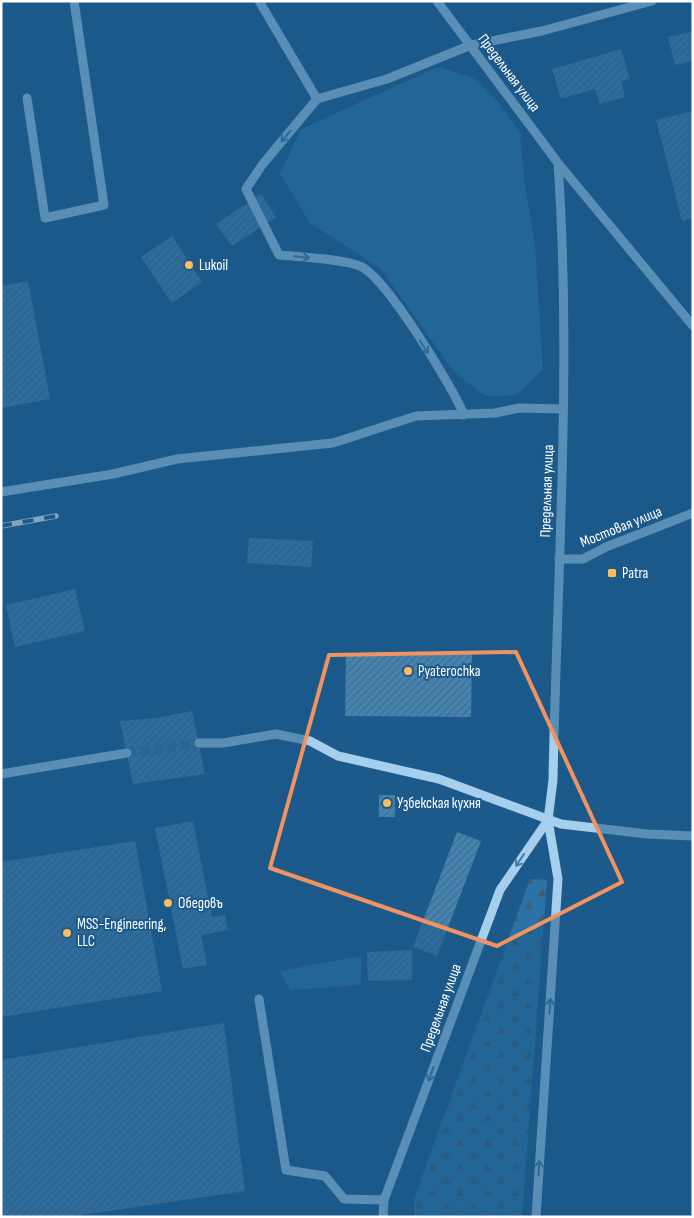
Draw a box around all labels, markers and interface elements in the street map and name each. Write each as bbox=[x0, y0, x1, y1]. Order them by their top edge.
street label: Предельная улица bbox=[474, 30, 545, 116]
one-way arrow bbox=[280, 130, 291, 143]
one-way arrow bbox=[294, 252, 310, 262]
place label: Lukoil bbox=[199, 256, 228, 275]
marker: Lukoil bbox=[183, 259, 195, 271]
one-way arrow bbox=[419, 339, 429, 353]
street label: Предельная улица bbox=[536, 444, 558, 538]
street label: Мостовая улица bbox=[577, 502, 665, 552]
place label: Patra bbox=[622, 564, 649, 583]
marker: Patra bbox=[606, 567, 618, 579]
place label: Pyaterochka bbox=[418, 662, 481, 681]
marker: Pyaterochka bbox=[402, 665, 414, 677]
place label: Узбекская кухня bbox=[397, 794, 481, 813]
marker: Узбекская кухня bbox=[381, 797, 393, 809]
one-way arrow bbox=[515, 853, 525, 867]
place label: Обедовъ bbox=[178, 894, 223, 913]
marker: Обедовъ bbox=[162, 897, 174, 909]
place label: MSS-Engineering, LLC bbox=[77, 915, 167, 951]
marker: MSS-Engineering, LLC bbox=[61, 927, 73, 939]
street label: Предельная улица bbox=[416, 961, 466, 1055]
one-way arrow bbox=[546, 998, 555, 1014]
one-way arrow bbox=[426, 1066, 436, 1081]
one-way arrow bbox=[535, 1160, 544, 1176]

